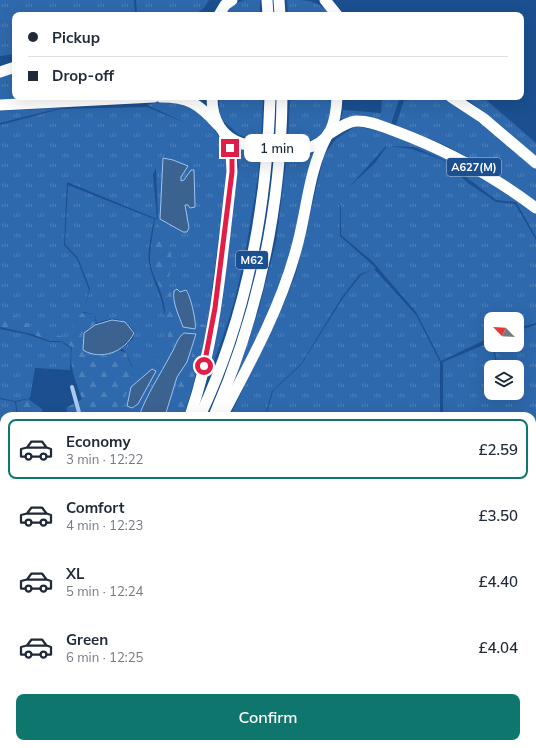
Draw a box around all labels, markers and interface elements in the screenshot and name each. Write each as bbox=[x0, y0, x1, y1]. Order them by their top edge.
text: Pickup bbox=[52, 28, 100, 47]
text: Drop-off bbox=[52, 66, 114, 85]
callout: 1 min bbox=[244, 134, 310, 162]
route end bbox=[221, 139, 239, 157]
text: 1 min bbox=[260, 140, 294, 156]
road number: A627(M) bbox=[447, 158, 501, 176]
road number: M62 bbox=[236, 251, 268, 269]
north arrow bbox=[484, 312, 524, 352]
map controls bbox=[484, 312, 524, 400]
route start bbox=[195, 357, 213, 375]
button: layers bbox=[484, 360, 524, 400]
icon: car bbox=[18, 431, 54, 467]
text: Economy bbox=[66, 432, 131, 451]
text: £2.59 bbox=[478, 440, 518, 459]
text: 3 min · 12:22 bbox=[66, 451, 143, 467]
icon: car bbox=[18, 497, 54, 533]
text: Comfort bbox=[66, 498, 124, 517]
text: £3.50 bbox=[478, 506, 518, 525]
text: 4 min · 12:23 bbox=[66, 517, 143, 533]
icon: car bbox=[18, 563, 54, 599]
text: XL bbox=[66, 564, 84, 583]
text: £4.40 bbox=[478, 572, 518, 591]
text: 5 min · 12:24 bbox=[66, 583, 143, 599]
icon: car bbox=[18, 629, 54, 665]
text: Green bbox=[66, 630, 108, 649]
text: £4.04 bbox=[478, 638, 518, 657]
text: 6 min · 12:25 bbox=[66, 649, 143, 665]
button: Confirm bbox=[16, 694, 520, 740]

